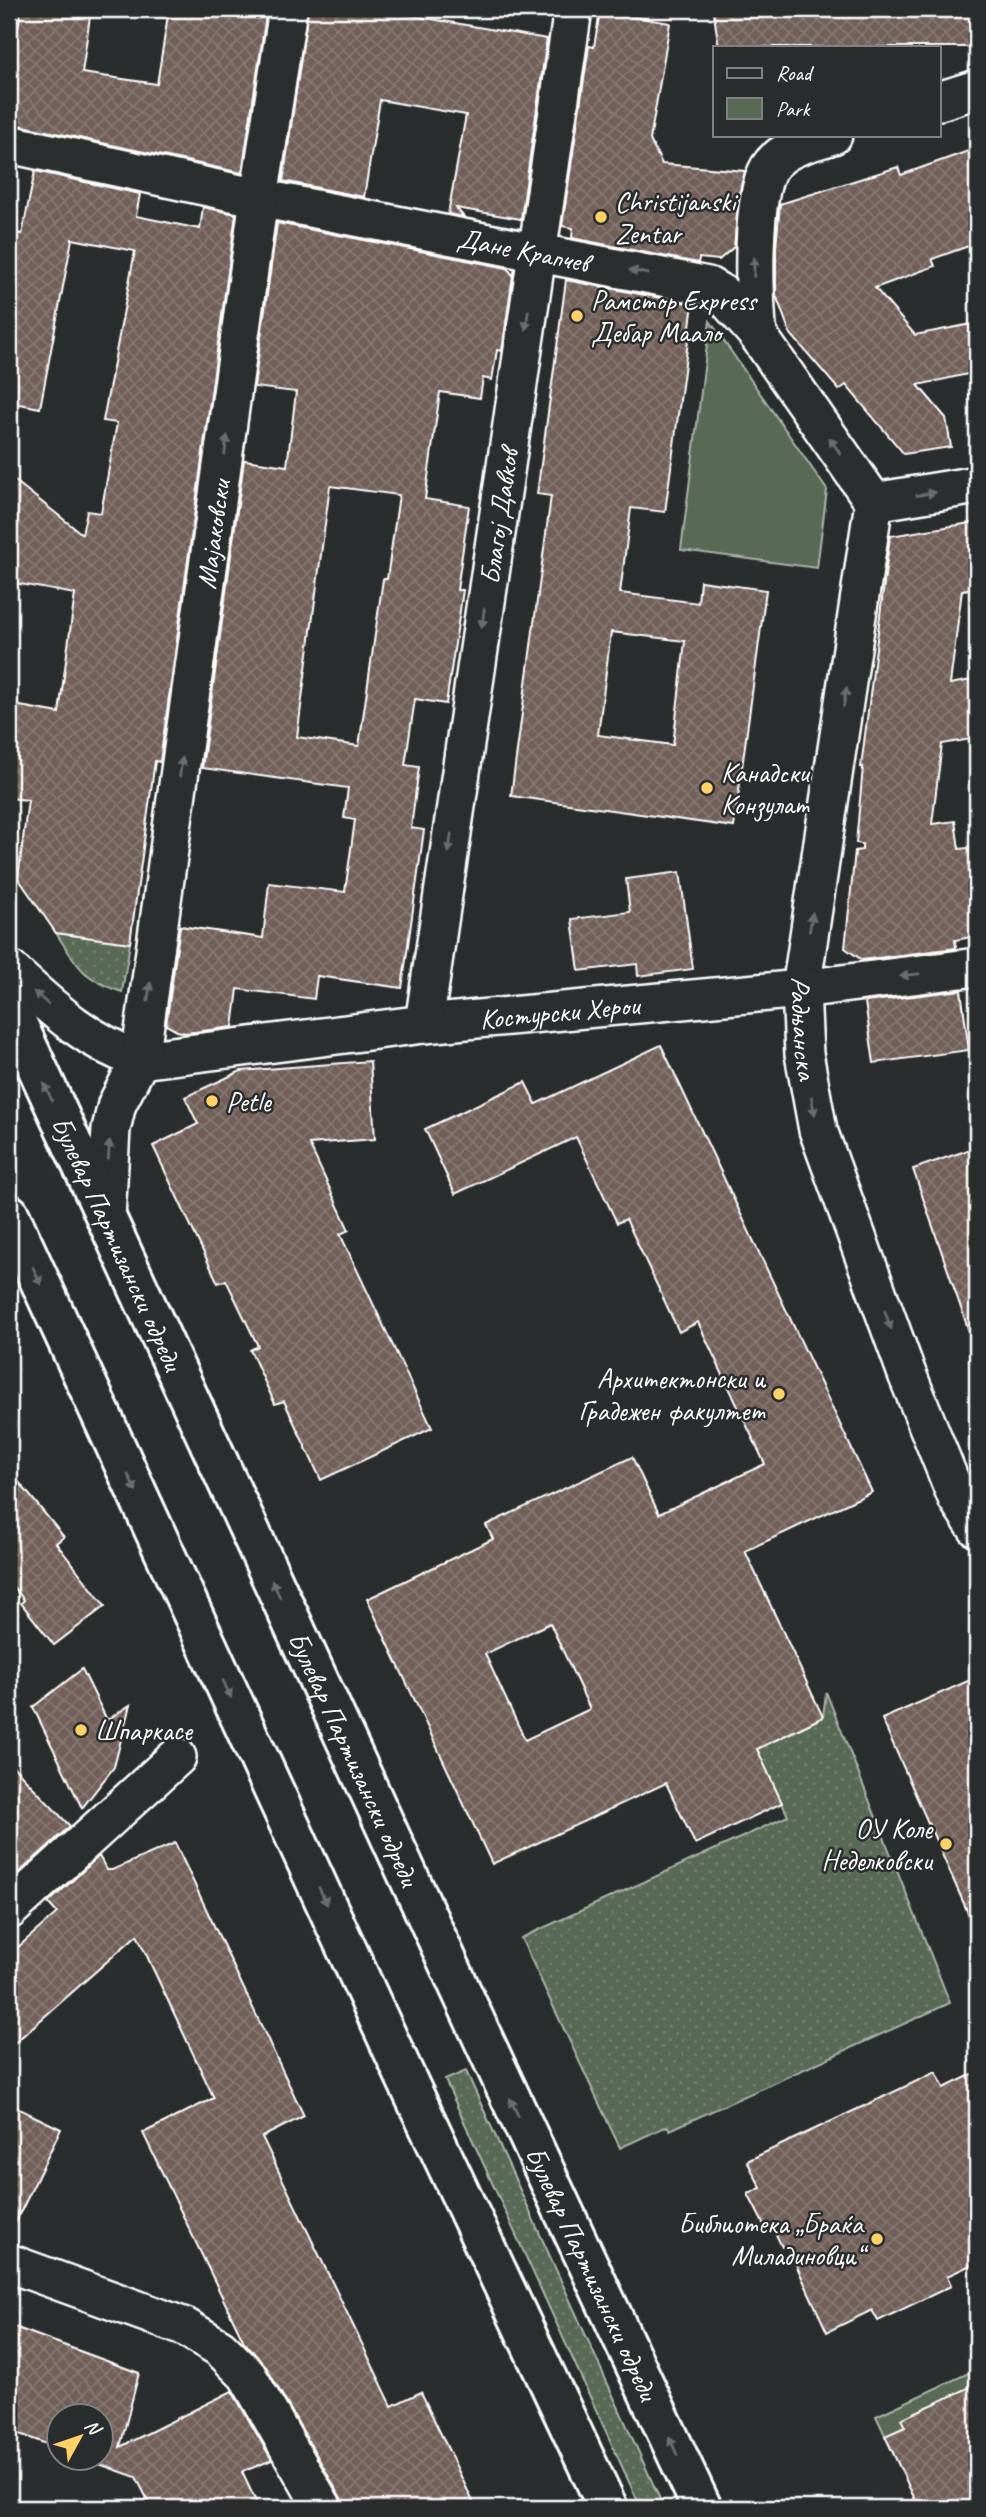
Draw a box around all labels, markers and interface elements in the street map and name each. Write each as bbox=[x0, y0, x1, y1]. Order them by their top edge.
legend bbox=[713, 46, 940, 136]
text: Road bbox=[776, 60, 815, 86]
text: Park bbox=[776, 96, 811, 122]
place label: Christijanski Zentar bbox=[615, 184, 739, 251]
marker: Christijanski Zentar bbox=[593, 209, 609, 225]
street label: Дане Крапчев bbox=[455, 220, 597, 281]
one-way arrow bbox=[749, 256, 760, 278]
one-way arrow bbox=[628, 266, 650, 277]
place label: Рамстор Express Дебар Маало bbox=[591, 283, 758, 350]
marker: Рамстор Express Дебар Маало bbox=[569, 308, 585, 324]
one-way arrow bbox=[521, 309, 532, 331]
one-way arrow bbox=[221, 433, 232, 455]
one-way arrow bbox=[828, 437, 842, 455]
street label: Благој Давков bbox=[471, 441, 527, 586]
street label: Мајаковски bbox=[188, 475, 238, 591]
one-way arrow bbox=[915, 488, 937, 499]
one-way arrow bbox=[478, 607, 489, 629]
one-way arrow bbox=[839, 686, 850, 708]
place label: Канадски Конзулат bbox=[721, 755, 812, 822]
one-way arrow bbox=[176, 756, 187, 778]
marker: Канадски Конзулат bbox=[699, 780, 715, 796]
one-way arrow bbox=[445, 832, 456, 854]
one-way arrow bbox=[806, 911, 817, 933]
one-way arrow bbox=[898, 970, 920, 981]
street label: Радњанска bbox=[783, 975, 826, 1084]
one-way arrow bbox=[144, 981, 155, 1003]
street label: Костурски Херои bbox=[478, 986, 644, 1036]
one-way arrow bbox=[33, 991, 50, 1007]
one-way arrow bbox=[43, 1082, 54, 1102]
place label: Petle bbox=[226, 1084, 273, 1119]
marker: Petle bbox=[204, 1093, 220, 1109]
one-way arrow bbox=[808, 1095, 819, 1117]
street label: Булевар Партизански одреди bbox=[44, 1110, 192, 1377]
one-way arrow bbox=[104, 1139, 115, 1161]
one-way arrow bbox=[31, 1266, 43, 1286]
one-way arrow bbox=[883, 1310, 894, 1331]
place label: Архитектонски и Градежен факултет bbox=[579, 1361, 767, 1428]
marker: Архитектонски и Градежен факултет bbox=[771, 1386, 787, 1402]
one-way arrow bbox=[126, 1473, 138, 1493]
one-way arrow bbox=[271, 1578, 282, 1599]
street label: Булевар Партизански одреди bbox=[281, 1626, 429, 1893]
one-way arrow bbox=[222, 1679, 233, 1700]
place label: Шпаркасе bbox=[95, 1713, 194, 1748]
marker: Шпаркасе bbox=[73, 1722, 89, 1738]
place label: ОУ Коле Неделковски bbox=[821, 1811, 934, 1878]
marker: ОУ Коле Неделковски bbox=[938, 1836, 954, 1852]
one-way arrow bbox=[317, 1886, 329, 1906]
one-way arrow bbox=[509, 2097, 520, 2117]
street label: Булевар Партизански одреди bbox=[518, 2141, 667, 2407]
place label: Библиотека „Браќа Миладиновци“ bbox=[678, 2206, 869, 2273]
marker: Библиотека „Браќа Миладиновци“ bbox=[869, 2231, 885, 2247]
north arrow bbox=[46, 2402, 116, 2472]
text: N bbox=[79, 2414, 107, 2441]
one-way arrow bbox=[667, 2436, 679, 2456]

